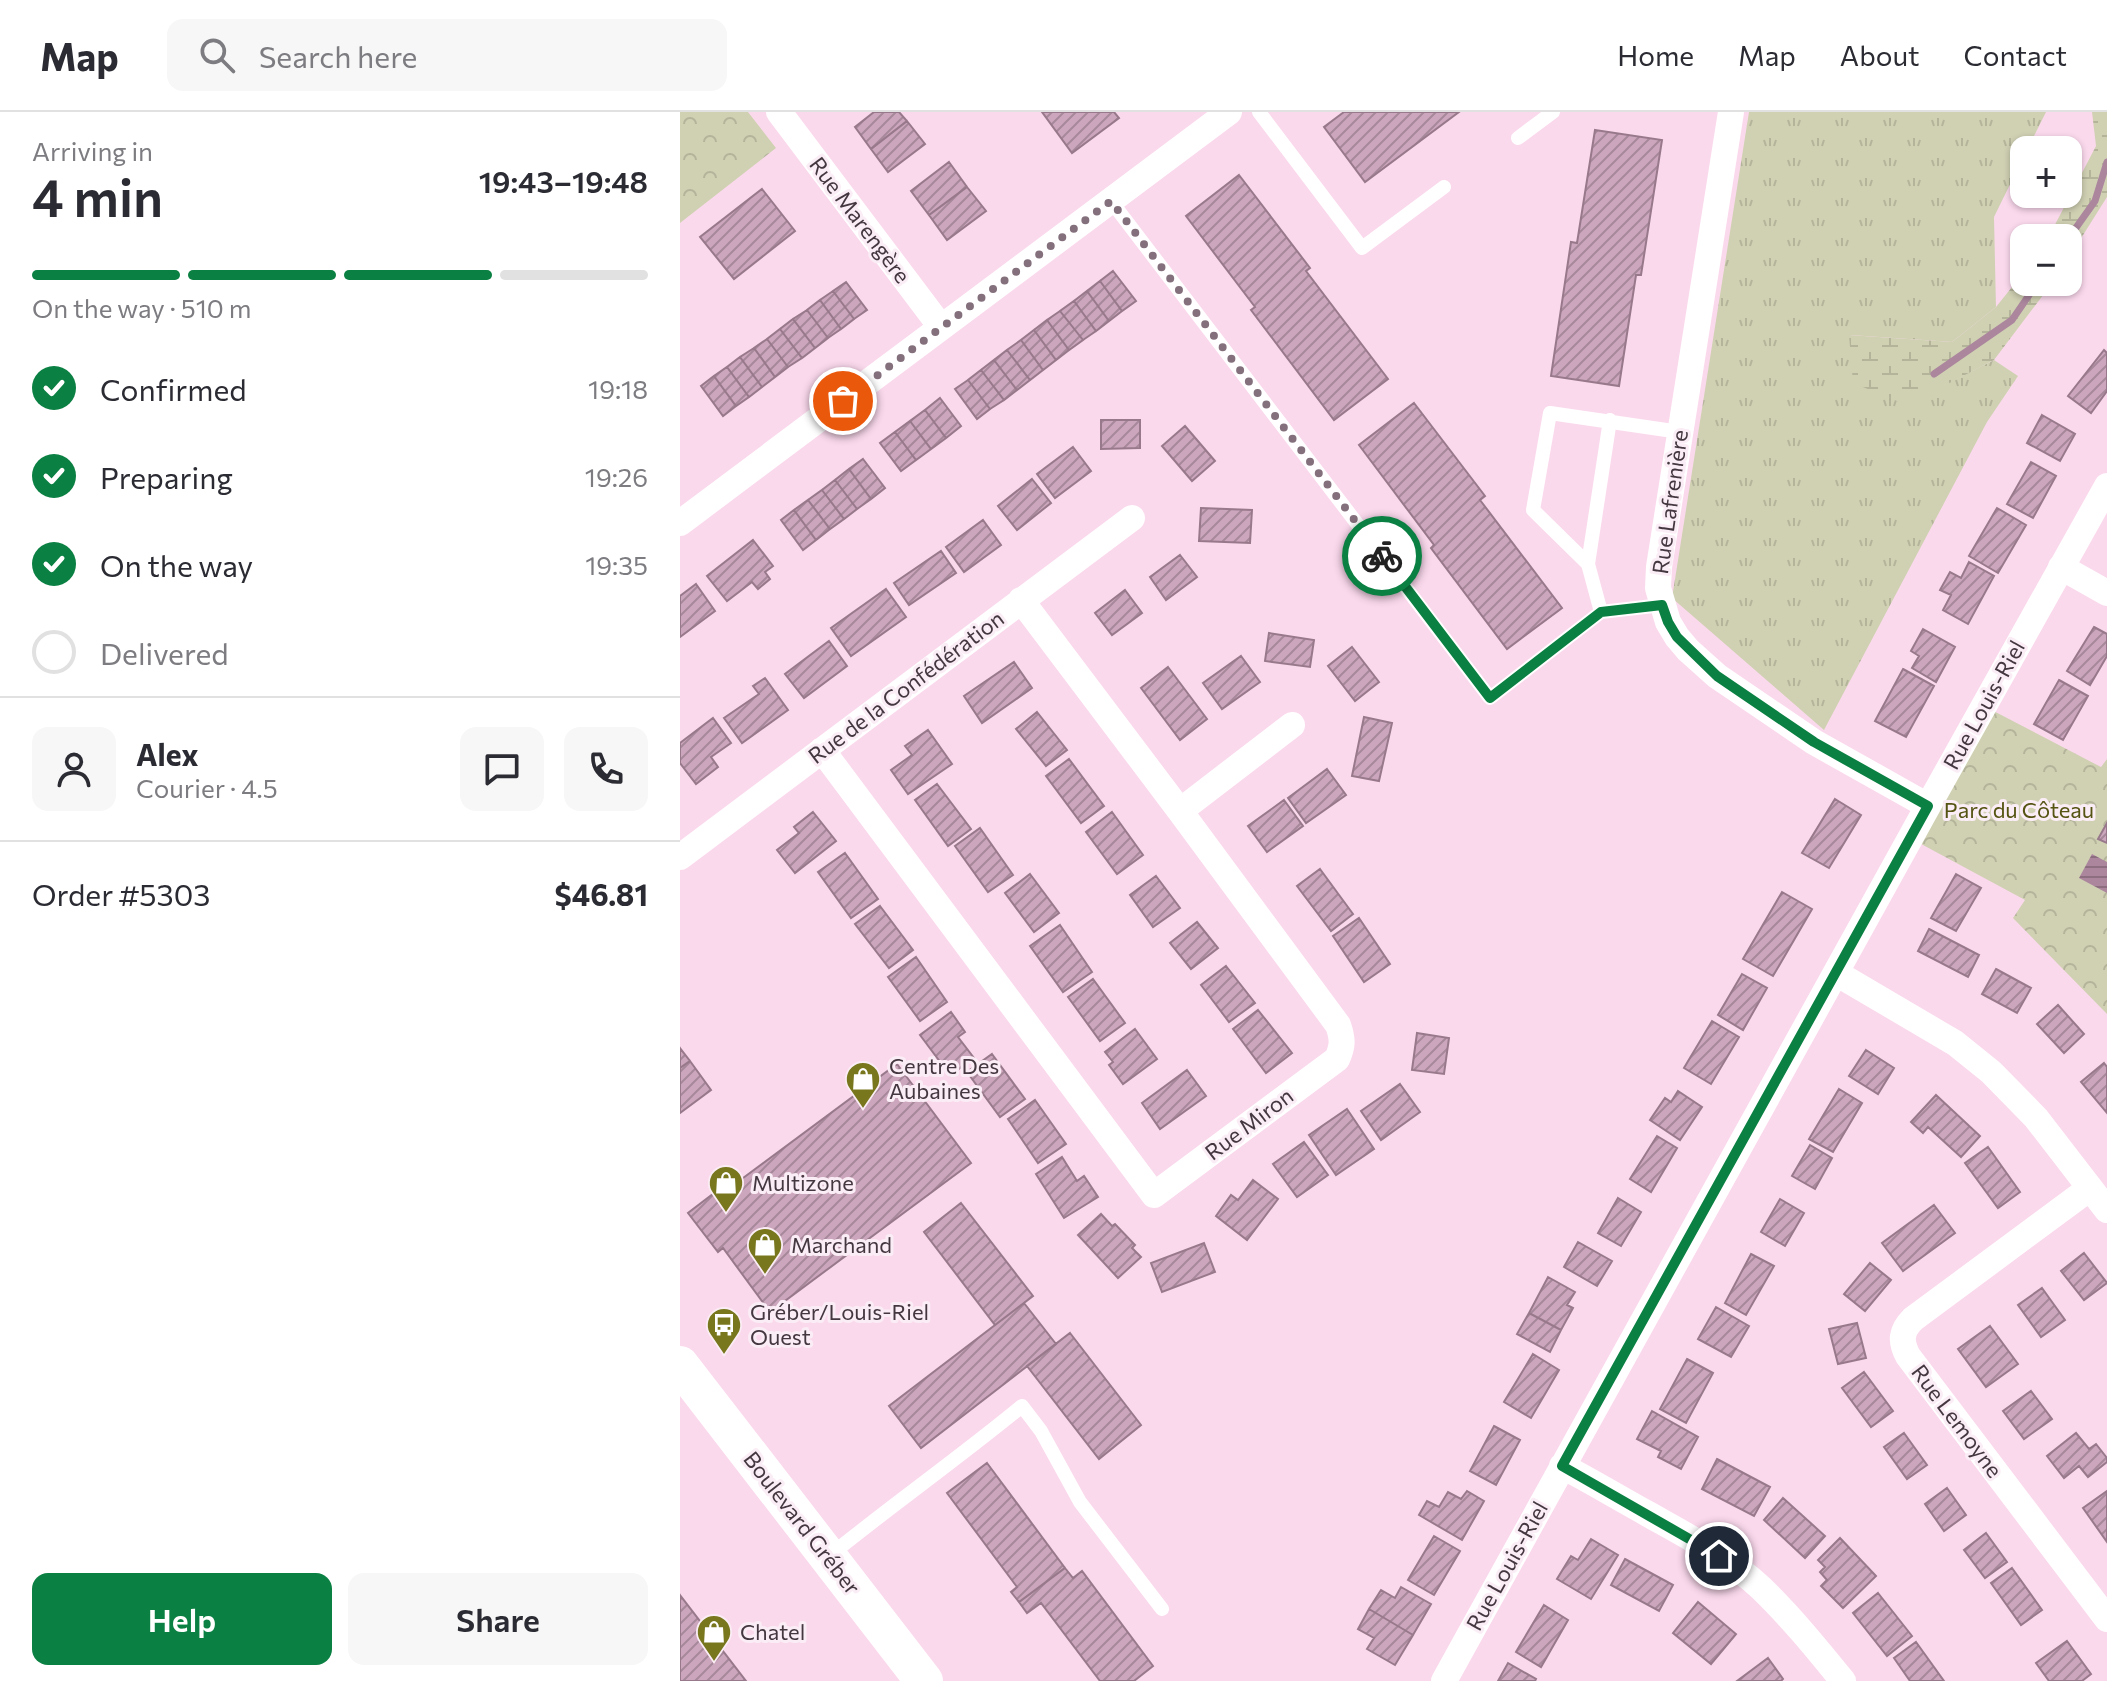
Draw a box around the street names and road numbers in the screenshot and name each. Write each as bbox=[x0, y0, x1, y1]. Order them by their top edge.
street label: Rue Marengère bbox=[804, 151, 917, 288]
street label: Rue Lafrenière bbox=[1646, 428, 1693, 576]
street label: Rue de la Confédération bbox=[803, 604, 1009, 769]
street label: Rue Louis-Riel bbox=[1937, 636, 2030, 774]
street label: Rue Miron bbox=[1199, 1082, 1298, 1166]
street label: Rue Lemoyne bbox=[1906, 1359, 2009, 1483]
street label: Boulevard Gréber bbox=[738, 1446, 867, 1600]
street label: Rue Louis-Riel bbox=[1460, 1497, 1553, 1635]

